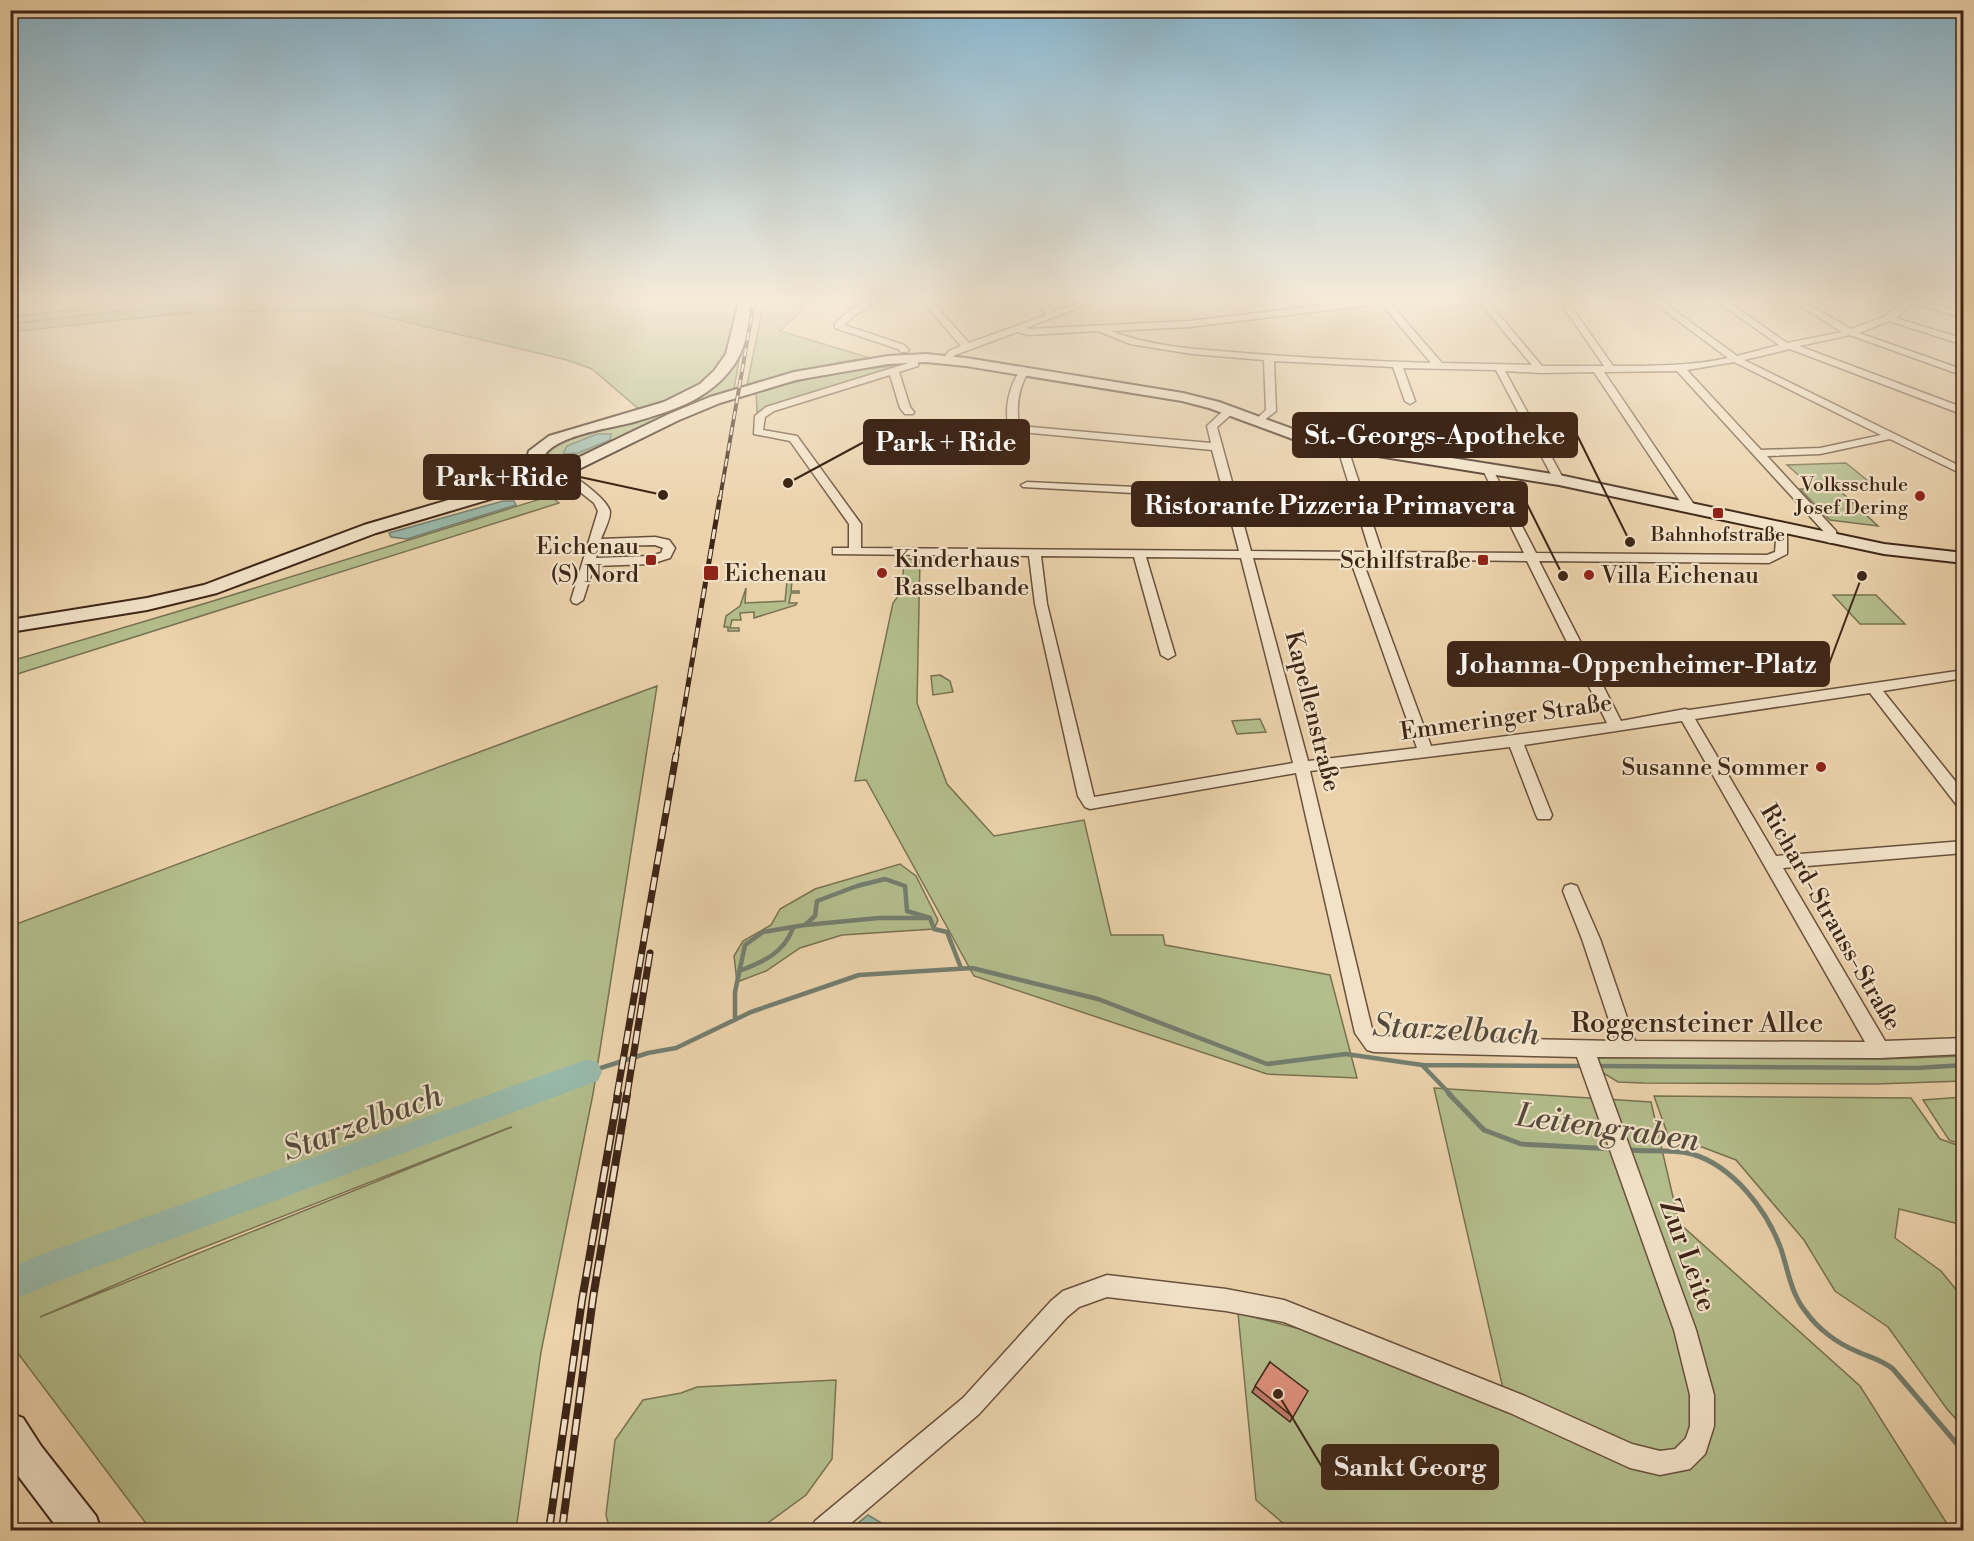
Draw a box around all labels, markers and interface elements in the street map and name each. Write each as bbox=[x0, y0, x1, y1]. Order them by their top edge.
callout: St.-Georgs-Apotheke bbox=[1293, 413, 1577, 457]
callout: Park + Ride bbox=[864, 420, 1029, 464]
text: St.-Georgs-Apotheke bbox=[1305, 420, 1565, 452]
text: Park + Ride bbox=[875, 427, 1017, 459]
callout: Park+Ride bbox=[424, 455, 580, 499]
text: Park+Ride bbox=[436, 462, 568, 494]
place label: Volksschule Josef Dering bbox=[1793, 473, 1909, 521]
callout: Ristorante Pizzeria Primavera bbox=[1132, 482, 1527, 526]
marker: Volksschule Josef Dering bbox=[1913, 489, 1927, 503]
text: Ristorante Pizzeria Primavera bbox=[1145, 490, 1516, 522]
marker: Bahnhofstraße bbox=[1711, 506, 1725, 520]
place label: Bahnhofstraße bbox=[1650, 523, 1785, 548]
place label: Eichenau (S) Nord bbox=[536, 532, 639, 590]
place label: Kinderhaus Rasselbande bbox=[894, 545, 1029, 603]
place label: Schilfstraße bbox=[1340, 546, 1471, 576]
marker: Eichenau (S) Nord bbox=[644, 553, 658, 567]
marker: Schilfstraße bbox=[1476, 553, 1490, 567]
place label: Eichenau bbox=[724, 559, 827, 589]
place label: Villa Eichenau bbox=[1600, 561, 1759, 591]
marker: Eichenau bbox=[702, 564, 720, 582]
marker: Kinderhaus Rasselbande bbox=[875, 566, 889, 580]
marker: Villa Eichenau bbox=[1582, 568, 1596, 582]
street label: Kapellenstraße bbox=[1278, 628, 1346, 795]
callout: Johanna-Oppenheimer-Platz bbox=[1448, 642, 1829, 686]
text: Johanna-Oppenheimer-Platz bbox=[1456, 649, 1817, 681]
street label: Emmeringer Straße bbox=[1398, 688, 1614, 748]
place label: Susanne Sommer bbox=[1621, 753, 1809, 783]
marker: Susanne Sommer bbox=[1814, 760, 1828, 774]
street label: Richard-Strauss-Straße bbox=[1753, 799, 1907, 1036]
water label: Starzelbach bbox=[1372, 1006, 1541, 1054]
street label: Roggensteiner Allee bbox=[1571, 1006, 1823, 1041]
water label: Starzelbach bbox=[277, 1076, 448, 1170]
water label: Leitengraben bbox=[1513, 1095, 1703, 1161]
street label: Zur Leite bbox=[1651, 1194, 1724, 1317]
callout: Sankt Georg bbox=[1322, 1445, 1498, 1489]
text: Sankt Georg bbox=[1334, 1452, 1487, 1484]

